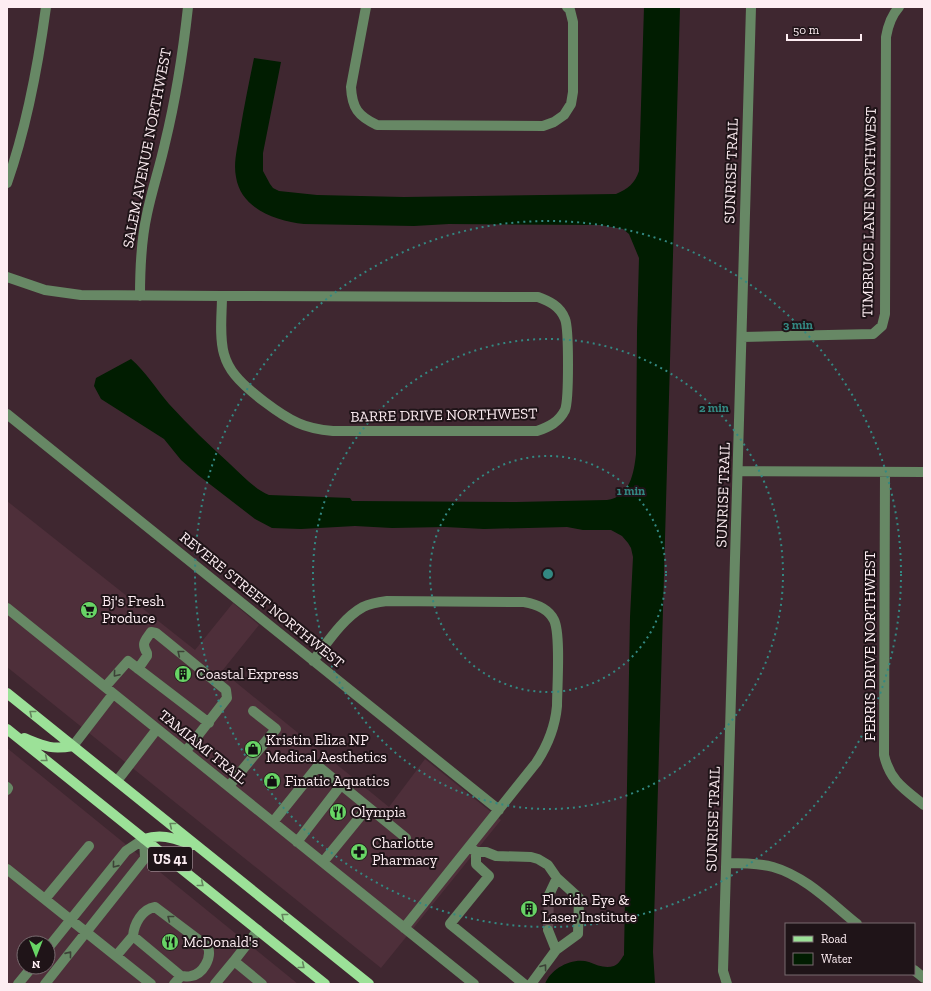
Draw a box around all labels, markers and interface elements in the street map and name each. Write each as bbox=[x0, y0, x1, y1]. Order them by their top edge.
scale bar bbox=[787, 16, 861, 42]
text: 50 m bbox=[793, 23, 820, 37]
street label: SALEM AVENUE NORTHWEST bbox=[119, 46, 175, 250]
street label: TIMBRUCE LANE NORTHWEST bbox=[858, 106, 880, 318]
street label: SUNRISE TRAIL bbox=[720, 118, 742, 224]
text: 3 min bbox=[783, 318, 813, 332]
text: 2 min bbox=[699, 401, 729, 415]
street label: BARRE DRIVE NORTHWEST bbox=[350, 404, 538, 426]
street label: SUNRISE TRAIL bbox=[712, 442, 734, 548]
text: 1 min bbox=[617, 484, 645, 498]
street label: REVERE STREET NORTHWEST bbox=[176, 528, 348, 672]
street label: FERRIS DRIVE NORTHWEST bbox=[861, 551, 879, 741]
centre of rings bbox=[541, 567, 555, 581]
place label: Bj's Fresh Produce bbox=[102, 592, 165, 627]
supermarket icon: Bj's Fresh Produce bbox=[79, 600, 99, 620]
one-way arrow bbox=[178, 650, 185, 657]
building icon: Coastal Express bbox=[173, 664, 193, 684]
place label: Coastal Express bbox=[196, 665, 299, 683]
one-way arrow bbox=[114, 669, 121, 677]
street label: TAMIAMI TRAIL bbox=[155, 706, 251, 788]
one-way arrow bbox=[29, 710, 36, 717]
place label: Kristin Eliza NP Medical Aesthetics bbox=[266, 731, 387, 766]
shop icon: Kristin Eliza NP Medical Aesthetics bbox=[243, 739, 263, 759]
one-way arrow bbox=[40, 754, 47, 761]
street label: SUNRISE TRAIL bbox=[702, 766, 724, 872]
shop icon: Finatic Aquatics bbox=[262, 771, 282, 791]
place label: Finatic Aquatics bbox=[285, 772, 390, 790]
restaurant icon: Olympia bbox=[328, 802, 348, 822]
place label: Olympia bbox=[351, 803, 406, 821]
one-way arrow bbox=[170, 823, 177, 830]
place label: Charlotte Pharmacy bbox=[372, 834, 438, 869]
pharmacy icon: Charlotte Pharmacy bbox=[349, 842, 369, 862]
road number: US 41 bbox=[148, 847, 192, 871]
one-way arrow bbox=[113, 860, 120, 867]
one-way arrow bbox=[196, 880, 203, 887]
place label: Florida Eye & Laser Institute bbox=[542, 891, 637, 926]
building icon: Florida Eye & Laser Institute bbox=[519, 899, 539, 919]
one-way arrow bbox=[282, 913, 289, 920]
one-way arrow bbox=[168, 916, 175, 923]
legend bbox=[785, 923, 915, 975]
restaurant icon: McDonald's bbox=[160, 932, 180, 952]
text: Road bbox=[821, 932, 847, 946]
place label: McDonald's bbox=[183, 933, 258, 951]
north arrow bbox=[16, 935, 56, 975]
one-way arrow bbox=[65, 951, 72, 958]
text: Water bbox=[821, 952, 853, 966]
text: N bbox=[31, 958, 40, 971]
one-way arrow bbox=[298, 961, 305, 968]
one-way arrow bbox=[539, 965, 546, 972]

